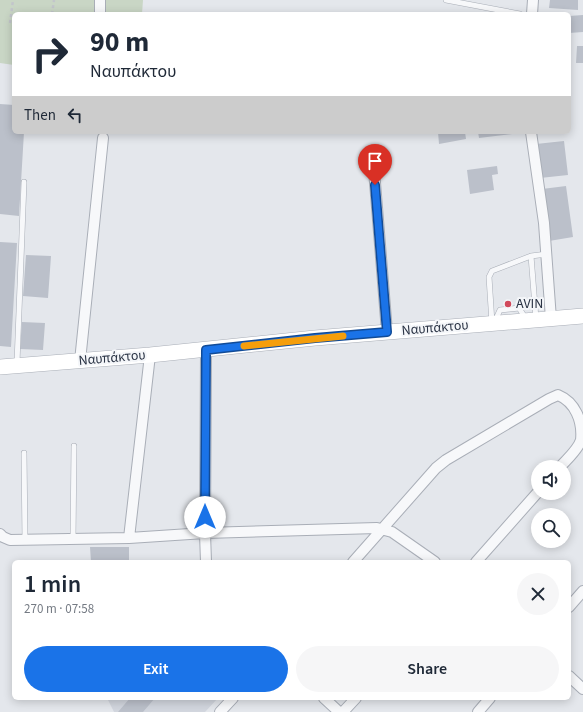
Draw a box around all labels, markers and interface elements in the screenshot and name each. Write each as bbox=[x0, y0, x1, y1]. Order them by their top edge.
text: 90 m bbox=[90, 22, 149, 62]
icon: right bbox=[24, 28, 76, 80]
text: Ναυπάκτου bbox=[90, 59, 176, 84]
icon: left bbox=[64, 104, 86, 126]
text: Then bbox=[24, 105, 56, 126]
pin bbox=[358, 144, 392, 185]
icon: arrive bbox=[364, 150, 386, 172]
place label: AVIN bbox=[516, 294, 543, 314]
marker: AVIN bbox=[503, 299, 513, 309]
street label: Ναυπάκτου bbox=[401, 315, 469, 341]
street label: Ναυπάκτου bbox=[78, 345, 146, 371]
map controls bbox=[531, 460, 571, 548]
button: sound bbox=[531, 460, 571, 500]
position arrow bbox=[184, 496, 226, 538]
button: search bbox=[531, 508, 571, 548]
text: 1 min bbox=[24, 567, 81, 602]
button: close bbox=[517, 573, 559, 615]
text: 270 m · 07:58 bbox=[24, 600, 94, 618]
button: Exit bbox=[24, 646, 288, 692]
button: Share bbox=[296, 646, 559, 692]

